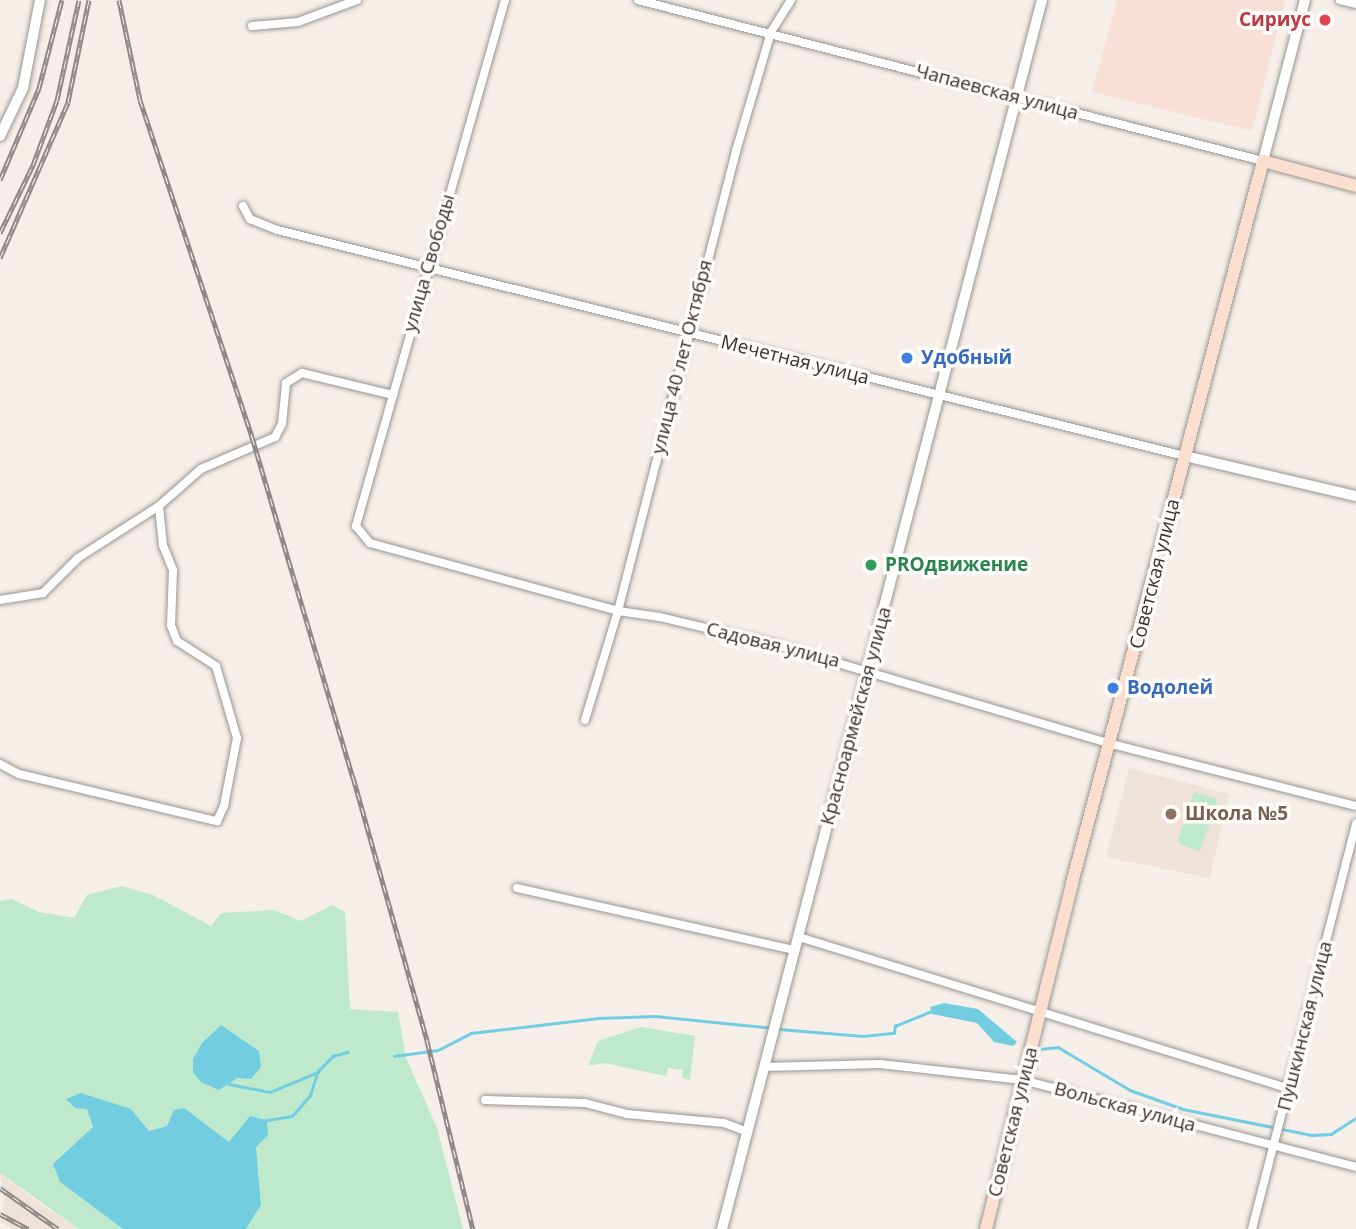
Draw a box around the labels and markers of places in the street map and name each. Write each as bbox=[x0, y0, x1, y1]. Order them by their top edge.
place label: Сириус bbox=[1239, 9, 1311, 31]
marker: Сириус bbox=[1317, 12, 1333, 28]
place label: Удобный bbox=[921, 347, 1012, 369]
marker: Удобный bbox=[899, 350, 915, 366]
place label: PROдвижение bbox=[885, 554, 1028, 576]
marker: PROдвижение bbox=[863, 557, 879, 573]
place label: Водолей bbox=[1127, 677, 1213, 699]
marker: Водолей bbox=[1105, 680, 1121, 696]
place label: Школа №5 bbox=[1185, 803, 1288, 825]
marker: Школа №5 bbox=[1163, 806, 1179, 822]

